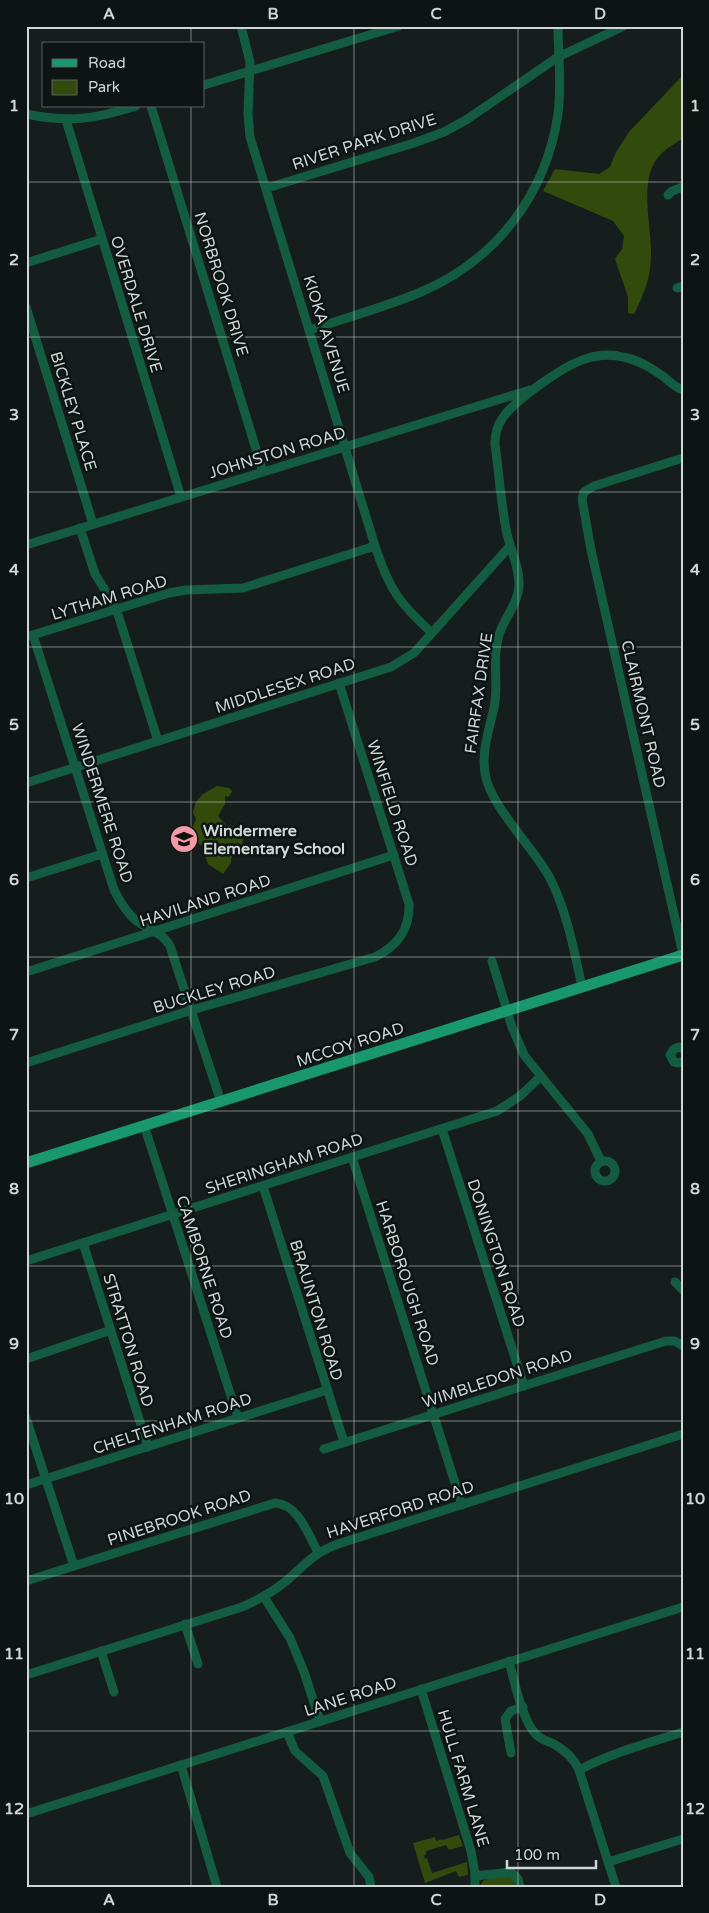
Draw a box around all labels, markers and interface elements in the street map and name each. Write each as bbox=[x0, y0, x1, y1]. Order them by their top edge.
text: A bbox=[103, 4, 115, 24]
text: B bbox=[267, 4, 279, 24]
text: C bbox=[430, 4, 442, 24]
text: D bbox=[594, 4, 606, 24]
legend bbox=[42, 42, 205, 108]
text: Road bbox=[88, 54, 126, 72]
text: Park bbox=[88, 78, 120, 96]
text: 1 bbox=[9, 96, 19, 116]
text: 1 bbox=[690, 96, 700, 116]
street label: RIVER PARK DRIVE bbox=[290, 109, 439, 175]
street label: NORBROOK DRIVE bbox=[190, 210, 253, 359]
street label: OVERDALE DRIVE bbox=[106, 233, 166, 375]
text: 2 bbox=[9, 250, 19, 270]
text: 2 bbox=[690, 250, 700, 270]
street label: KIOKA AVENUE bbox=[299, 273, 354, 396]
street label: BICKLEY PLACE bbox=[45, 349, 101, 473]
text: 3 bbox=[9, 405, 19, 425]
text: 3 bbox=[690, 405, 700, 425]
street label: JOHNSTON ROAD bbox=[206, 423, 348, 483]
text: 4 bbox=[9, 560, 19, 580]
text: 4 bbox=[690, 560, 700, 580]
street label: LYTHAM ROAD bbox=[49, 571, 170, 625]
street label: FAIRFAX DRIVE bbox=[461, 631, 497, 755]
street label: CLAIRMONT ROAD bbox=[616, 638, 670, 790]
street label: MIDDLESEX ROAD bbox=[213, 654, 358, 718]
text: 5 bbox=[9, 715, 19, 735]
text: 5 bbox=[690, 715, 700, 735]
street label: WINDERMERE ROAD bbox=[67, 721, 137, 886]
street label: WINFIELD ROAD bbox=[362, 738, 422, 869]
place label: Windermere Elementary School bbox=[203, 821, 345, 859]
school or university icon: Windermere Elementary School bbox=[169, 824, 199, 854]
text: 6 bbox=[9, 870, 19, 890]
street label: HAVILAND ROAD bbox=[137, 870, 274, 932]
text: 6 bbox=[690, 870, 700, 890]
street label: BUCKLEY ROAD bbox=[151, 962, 278, 1018]
street label: MCCOY ROAD bbox=[294, 1018, 407, 1072]
text: 7 bbox=[9, 1025, 19, 1045]
text: 7 bbox=[690, 1025, 700, 1045]
street label: SHERINGHAM ROAD bbox=[203, 1129, 366, 1199]
street label: DONINGTON ROAD bbox=[463, 1177, 529, 1330]
text: 8 bbox=[9, 1179, 19, 1199]
text: 8 bbox=[690, 1179, 700, 1199]
street label: CAMBORNE ROAD bbox=[171, 1193, 237, 1341]
street label: HARBOROUGH ROAD bbox=[371, 1198, 443, 1368]
street label: BRAUNTON ROAD bbox=[285, 1237, 347, 1383]
street label: STRATTON ROAD bbox=[98, 1271, 158, 1409]
text: 9 bbox=[9, 1334, 19, 1354]
text: 9 bbox=[690, 1334, 700, 1354]
street label: WIMBLEDON ROAD bbox=[420, 1345, 575, 1413]
street label: CHELTENHAM ROAD bbox=[90, 1389, 254, 1459]
street label: HAVERFORD ROAD bbox=[324, 1477, 477, 1543]
street label: PINEBROOK ROAD bbox=[105, 1485, 254, 1551]
text: 10 bbox=[4, 1489, 24, 1509]
text: 10 bbox=[685, 1489, 705, 1509]
text: 11 bbox=[4, 1644, 24, 1664]
text: 11 bbox=[685, 1644, 705, 1664]
street label: LANE ROAD bbox=[301, 1673, 399, 1721]
street label: HULL FARM LANE bbox=[433, 1707, 493, 1849]
text: 12 bbox=[4, 1799, 24, 1819]
text: 12 bbox=[685, 1799, 705, 1819]
scale bar bbox=[507, 1838, 595, 1870]
text: 100 m bbox=[514, 1846, 560, 1864]
text: A bbox=[103, 1890, 115, 1910]
text: B bbox=[267, 1890, 279, 1910]
text: C bbox=[430, 1890, 442, 1910]
text: D bbox=[594, 1890, 606, 1910]

